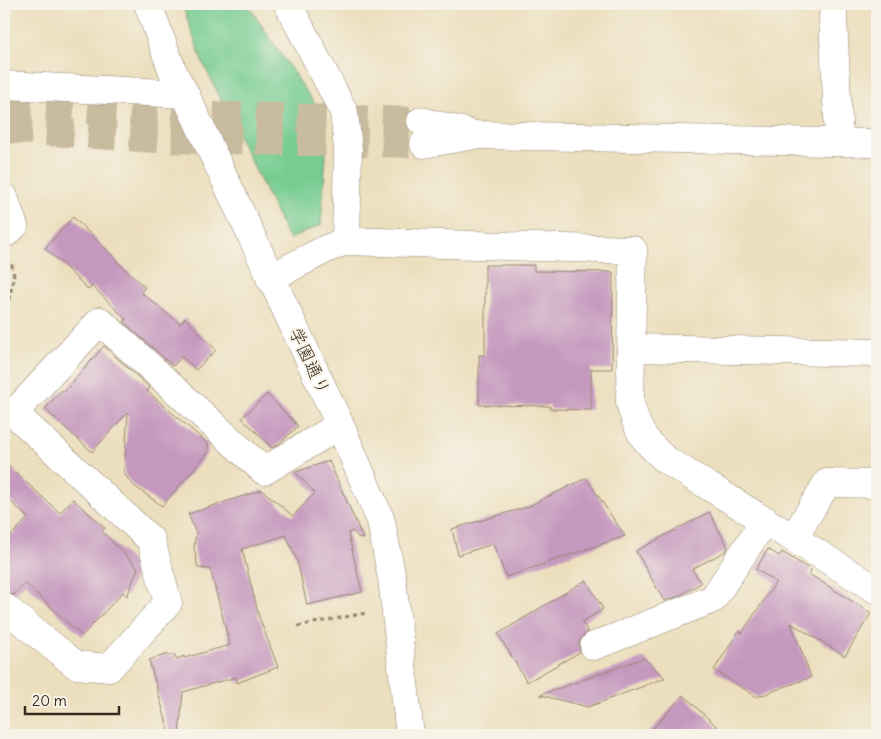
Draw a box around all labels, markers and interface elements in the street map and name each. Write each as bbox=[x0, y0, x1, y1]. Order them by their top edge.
street label: 学園通り bbox=[284, 324, 336, 398]
scale bar bbox=[25, 684, 119, 716]
text: 20 m bbox=[32, 691, 67, 710]

